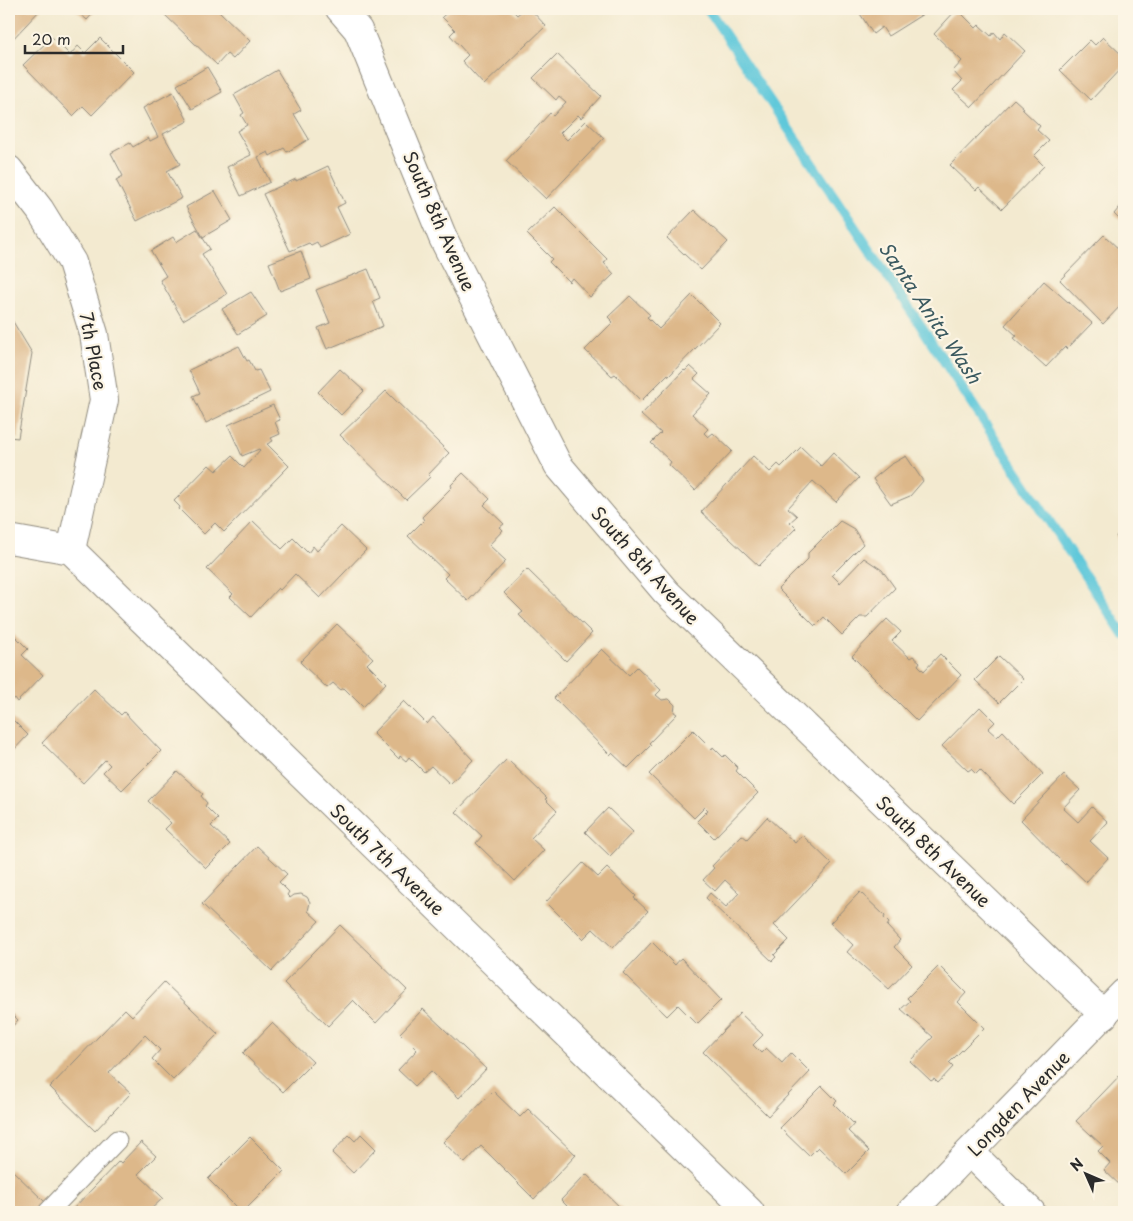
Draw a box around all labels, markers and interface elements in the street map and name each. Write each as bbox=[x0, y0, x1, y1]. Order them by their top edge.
scale bar bbox=[25, 22, 122, 54]
text: 20 m bbox=[32, 27, 71, 50]
street label: South 8th Avenue bbox=[397, 147, 483, 295]
water label: Santa Anita Wash bbox=[873, 236, 989, 389]
street label: 7th Place bbox=[73, 310, 115, 392]
street label: South 8th Avenue bbox=[586, 500, 707, 630]
street label: South 8th Avenue bbox=[870, 789, 998, 913]
street label: South 7th Avenue bbox=[325, 797, 452, 921]
street label: Longden Avenue bbox=[961, 1044, 1076, 1162]
north arrow bbox=[1060, 1148, 1110, 1198]
text: N bbox=[1065, 1153, 1088, 1176]

